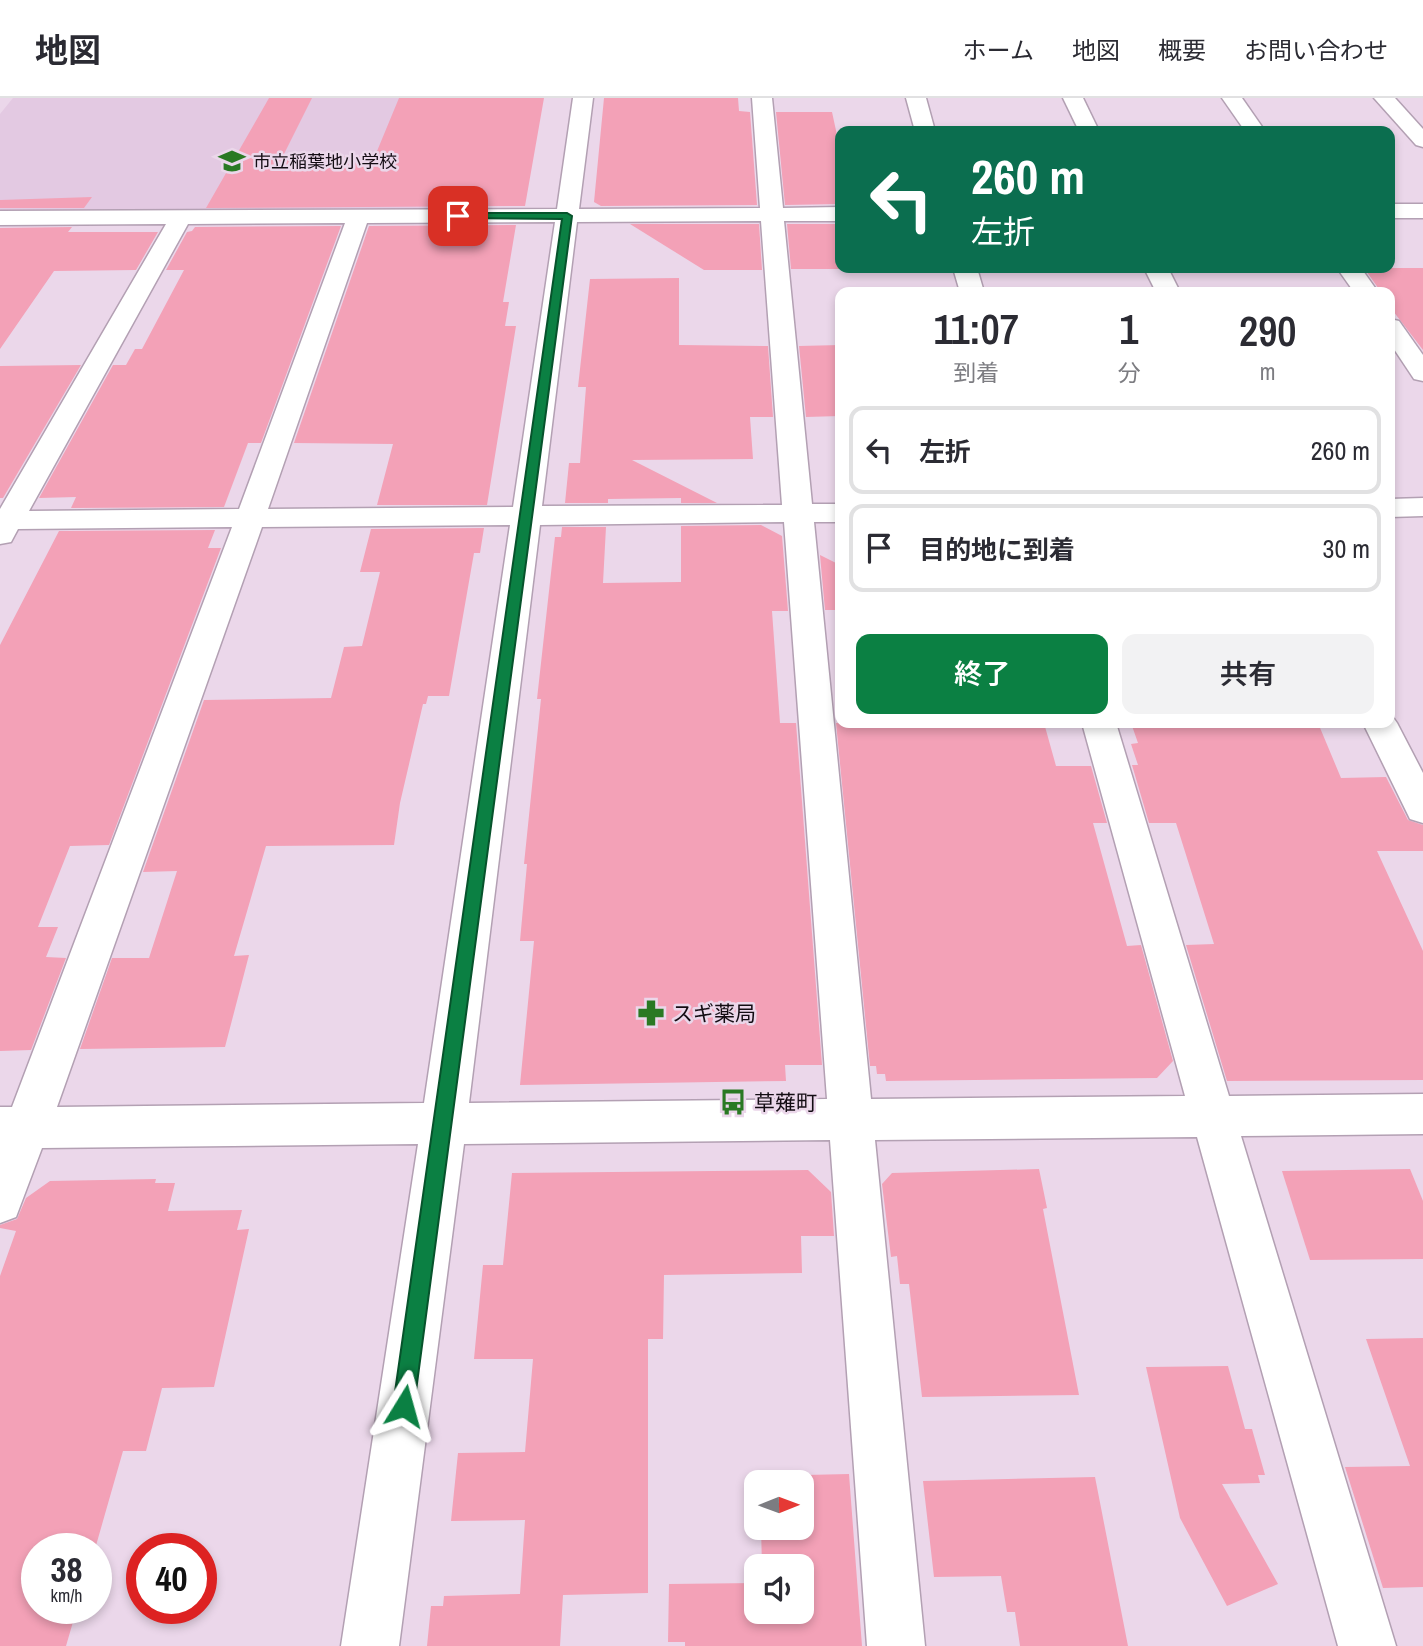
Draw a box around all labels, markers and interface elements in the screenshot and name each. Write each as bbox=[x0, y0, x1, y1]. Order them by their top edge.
text: 地図 bbox=[35, 28, 101, 72]
text: ホーム bbox=[963, 34, 1034, 66]
text: 地図 bbox=[1072, 34, 1120, 66]
text: 概要 bbox=[1158, 34, 1206, 66]
text: お問い合わせ bbox=[1244, 34, 1388, 66]
text: 260 m bbox=[971, 143, 1085, 209]
school or university icon: 市立稲葉地小学校 bbox=[217, 146, 247, 176]
place label: 市立稲葉地小学校 bbox=[253, 149, 397, 174]
icon: left bbox=[856, 154, 947, 245]
pin bbox=[428, 186, 488, 246]
icon: arrive bbox=[439, 197, 477, 235]
text: 左折 bbox=[971, 210, 1035, 253]
text: 11:07 bbox=[934, 301, 1019, 357]
text: 1 bbox=[1119, 301, 1139, 357]
text: 290 bbox=[1239, 303, 1296, 359]
text: m bbox=[1260, 356, 1276, 387]
text: 到着 bbox=[953, 357, 999, 388]
text: 分 bbox=[1117, 357, 1140, 388]
icon: left bbox=[860, 431, 898, 469]
text: 260 m bbox=[1311, 433, 1370, 468]
text: 左折 bbox=[919, 434, 971, 469]
icon: arrive bbox=[860, 529, 898, 567]
text: 30 m bbox=[1323, 531, 1370, 566]
text: 目的地に到着 bbox=[919, 532, 1075, 567]
button: 終了 bbox=[856, 634, 1108, 714]
button: 共有 bbox=[1122, 634, 1374, 714]
pharmacy icon: スギ薬局 bbox=[636, 998, 666, 1028]
place label: スギ薬局 bbox=[672, 999, 756, 1028]
bus stop icon: 草薙町 bbox=[718, 1087, 748, 1117]
place label: 草薙町 bbox=[754, 1088, 817, 1117]
position arrow bbox=[367, 1369, 441, 1443]
north arrow bbox=[744, 1470, 814, 1540]
map controls bbox=[744, 1470, 814, 1624]
speed limit sign: 40 bbox=[126, 1533, 217, 1624]
text: 38 bbox=[51, 1546, 82, 1593]
button: sound bbox=[744, 1554, 814, 1624]
text: km/h bbox=[51, 1583, 83, 1608]

